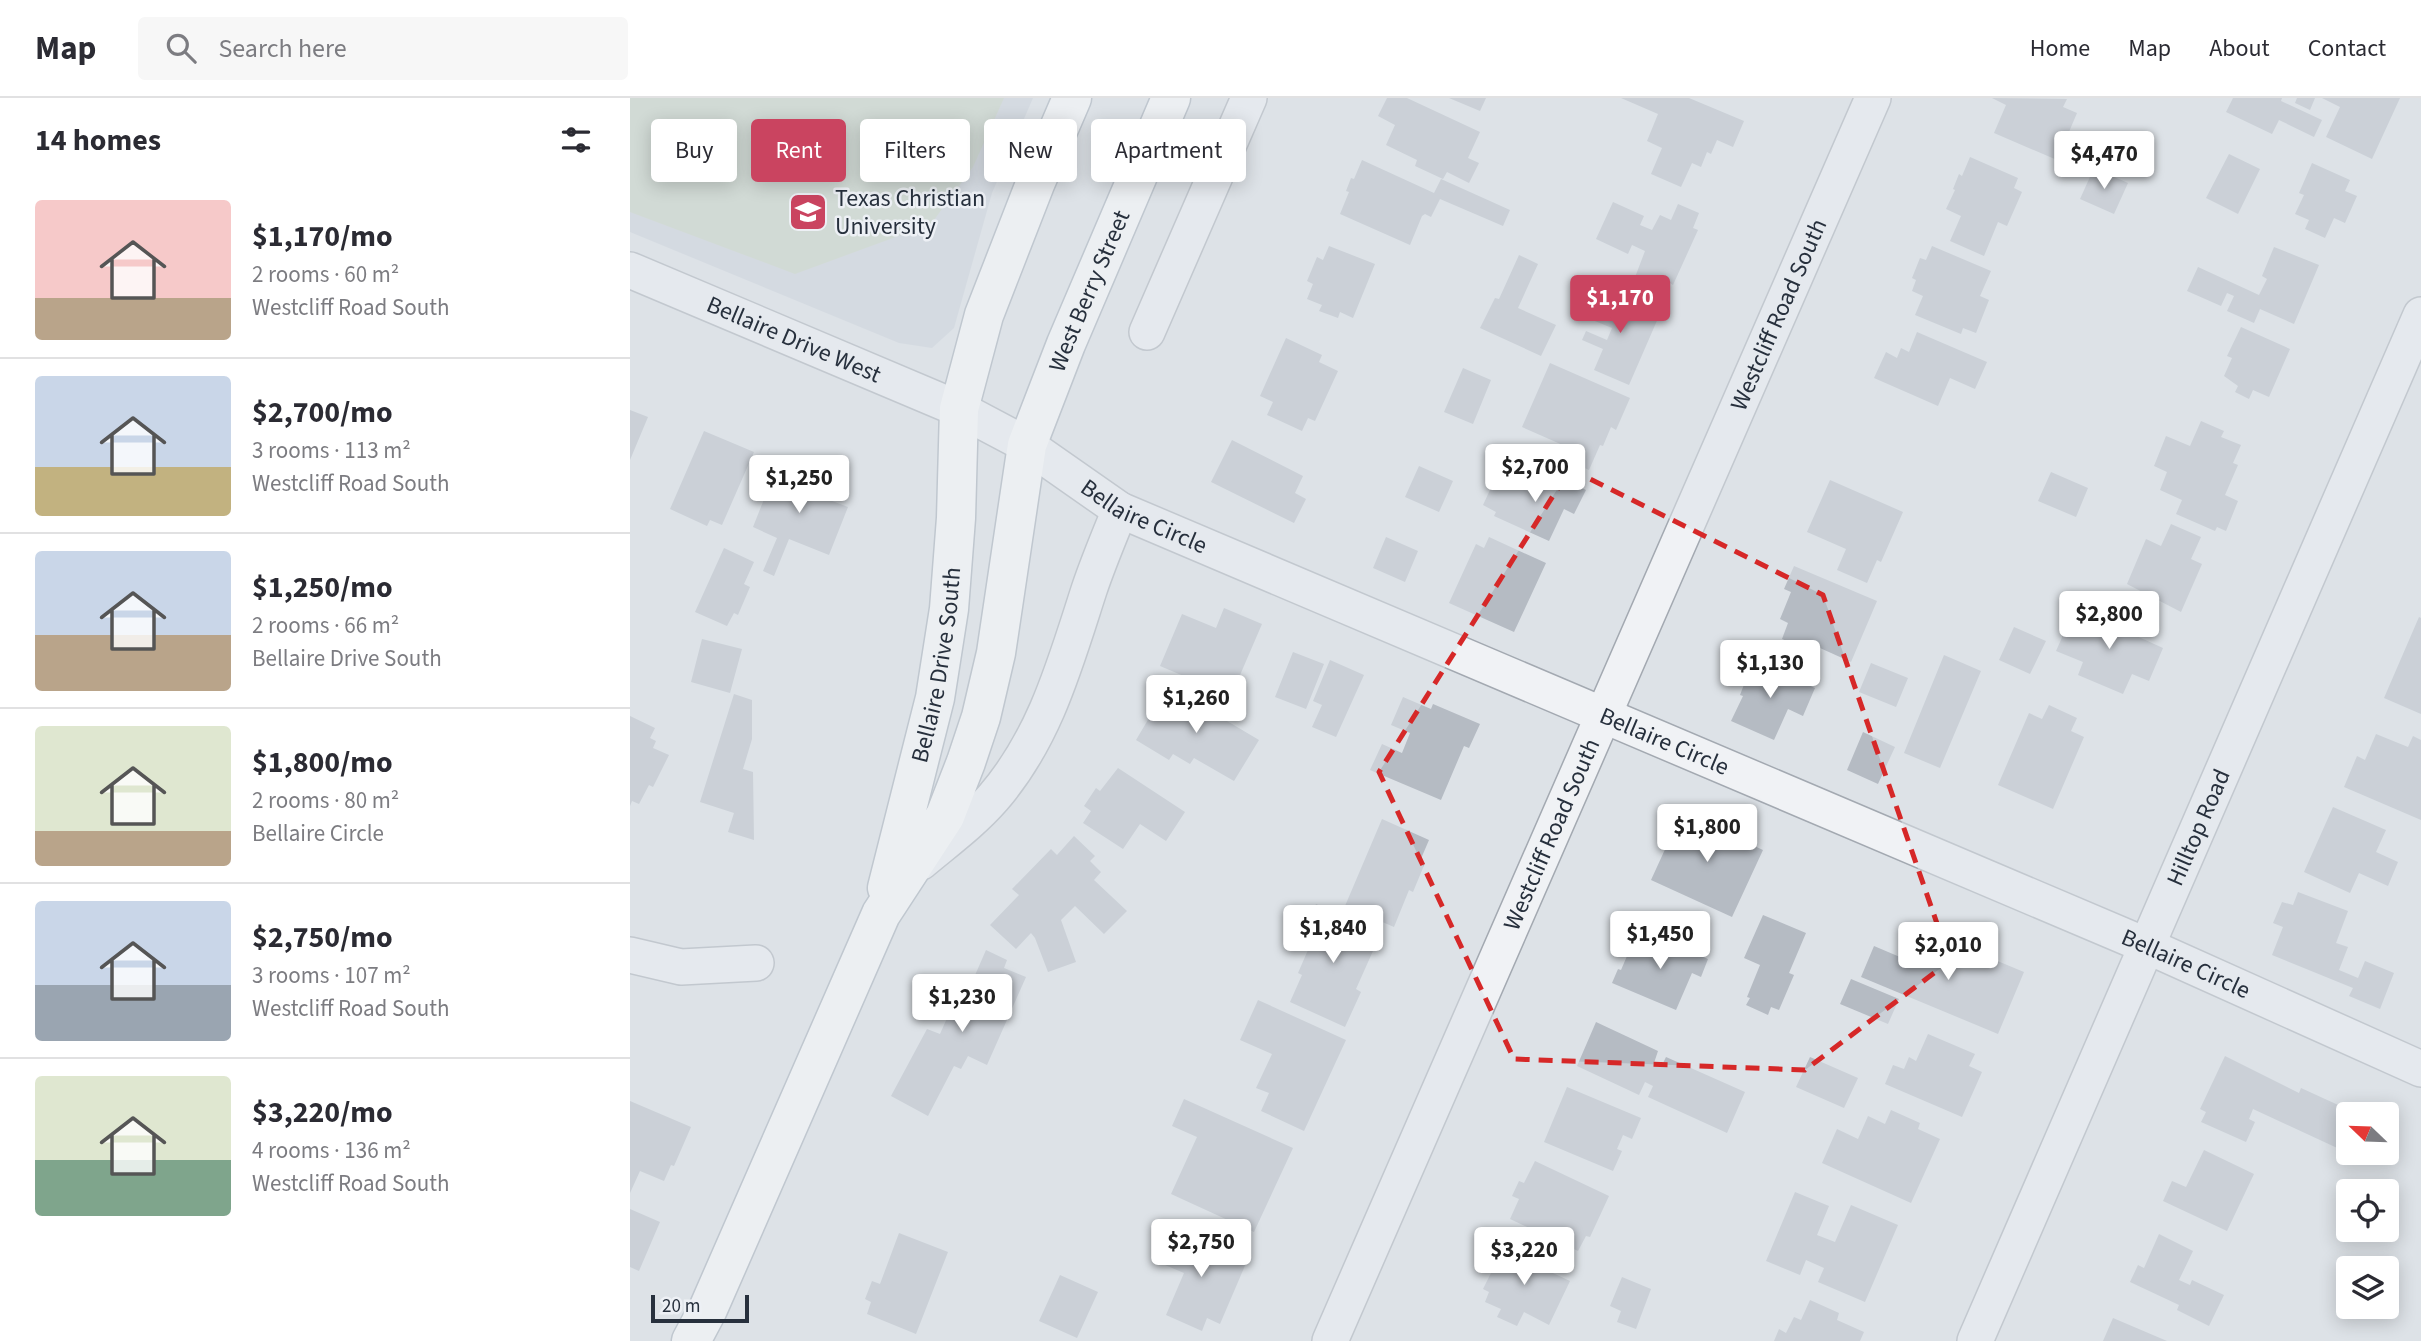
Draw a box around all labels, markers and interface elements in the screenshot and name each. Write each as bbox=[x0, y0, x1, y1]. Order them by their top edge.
search box bbox=[138, 17, 628, 80]
text: Map bbox=[35, 25, 96, 72]
icon: search bbox=[162, 29, 200, 67]
text: Search here bbox=[218, 30, 347, 67]
text: Home bbox=[2030, 31, 2090, 66]
text: Map bbox=[2128, 31, 2171, 66]
text: About bbox=[2209, 31, 2270, 66]
text: Contact bbox=[2308, 31, 2386, 66]
text: 14 homes bbox=[35, 119, 161, 162]
chip: Buy bbox=[651, 119, 737, 182]
chip: Rent bbox=[751, 119, 846, 182]
chip: Filters bbox=[860, 119, 970, 182]
chip: New bbox=[984, 119, 1077, 182]
chip: Apartment bbox=[1091, 119, 1246, 182]
icon: filters bbox=[557, 121, 595, 159]
pin: $4,470 bbox=[2047, 132, 2161, 191]
text: $4,470 bbox=[2070, 137, 2138, 170]
place label: Texas Christian University bbox=[835, 181, 985, 244]
school or university icon: Texas Christian University bbox=[787, 191, 829, 233]
street label: West Berry Street bbox=[1039, 204, 1139, 377]
street label: Westcliff Road South bbox=[1721, 213, 1836, 416]
text: $1,170/mo bbox=[252, 215, 393, 258]
icon: home bbox=[91, 228, 175, 312]
text: 2 rooms · 60 m² bbox=[252, 258, 399, 291]
pin: $1,170 bbox=[1563, 275, 1677, 335]
text: $1,170 bbox=[1586, 281, 1654, 314]
street label: Bellaire Drive West bbox=[701, 287, 887, 392]
text: Westcliff Road South bbox=[252, 291, 450, 324]
text: $2,700/mo bbox=[252, 391, 393, 434]
icon: home bbox=[91, 404, 175, 488]
text: 3 rooms · 113 m² bbox=[252, 434, 411, 467]
pin: $2,700 bbox=[1478, 444, 1592, 504]
text: $2,700 bbox=[1501, 450, 1569, 483]
pin: $1,250 bbox=[742, 456, 856, 515]
text: $1,250 bbox=[765, 461, 833, 494]
text: Westcliff Road South bbox=[252, 467, 450, 500]
street label: Bellaire Circle bbox=[1074, 470, 1213, 563]
text: $1,250/mo bbox=[252, 566, 393, 609]
street label: Bellaire Drive South bbox=[902, 566, 970, 766]
icon: home bbox=[91, 579, 175, 663]
pin: $2,800 bbox=[2052, 592, 2166, 651]
text: $2,800 bbox=[2075, 597, 2143, 630]
text: 2 rooms · 66 m² bbox=[252, 609, 399, 642]
pin: $1,130 bbox=[1713, 640, 1827, 700]
text: Bellaire Drive South bbox=[252, 642, 442, 675]
text: $1,130 bbox=[1736, 646, 1804, 679]
pin: $1,260 bbox=[1139, 676, 1253, 735]
text: $1,260 bbox=[1162, 681, 1230, 714]
street label: Bellaire Circle bbox=[1594, 698, 1735, 784]
street label: Westcliff Road South bbox=[1494, 733, 1609, 936]
text: $1,800/mo bbox=[252, 741, 393, 784]
icon: home bbox=[91, 754, 175, 838]
street label: Hilltop Road bbox=[2157, 763, 2239, 891]
text: 2 rooms · 80 m² bbox=[252, 784, 399, 817]
pin: $1,800 bbox=[1650, 804, 1764, 864]
text: $1,800 bbox=[1673, 810, 1741, 843]
text: Bellaire Circle bbox=[252, 817, 384, 850]
pin: $1,840 bbox=[1276, 906, 1390, 965]
text: $1,840 bbox=[1299, 911, 1367, 944]
pin: $1,450 bbox=[1603, 912, 1717, 971]
text: $2,750/mo bbox=[252, 916, 393, 959]
text: $1,450 bbox=[1626, 917, 1694, 950]
street label: Bellaire Circle bbox=[2116, 920, 2256, 1008]
pin: $2,010 bbox=[1891, 922, 2005, 982]
text: $2,010 bbox=[1914, 928, 1982, 961]
icon: home bbox=[91, 929, 175, 1013]
text: 3 rooms · 107 m² bbox=[252, 959, 411, 992]
pin: $1,230 bbox=[905, 974, 1019, 1034]
text: $1,230 bbox=[928, 980, 996, 1013]
text: Westcliff Road South bbox=[252, 992, 450, 1025]
text: $3,220/mo bbox=[252, 1091, 393, 1134]
north arrow bbox=[2336, 1102, 2399, 1166]
map controls bbox=[2336, 1102, 2399, 1319]
icon: home bbox=[91, 1104, 175, 1188]
text: 4 rooms · 136 m² bbox=[252, 1134, 411, 1167]
text: Westcliff Road South bbox=[252, 1167, 450, 1200]
button: locate bbox=[2336, 1179, 2399, 1242]
pin: $2,750 bbox=[1144, 1220, 1258, 1279]
text: $2,750 bbox=[1167, 1225, 1235, 1258]
pin: $3,220 bbox=[1467, 1228, 1581, 1287]
text: $3,220 bbox=[1490, 1233, 1558, 1266]
button: layers bbox=[2336, 1256, 2399, 1319]
scale bar bbox=[651, 1292, 749, 1324]
text: 20 m bbox=[662, 1293, 700, 1320]

